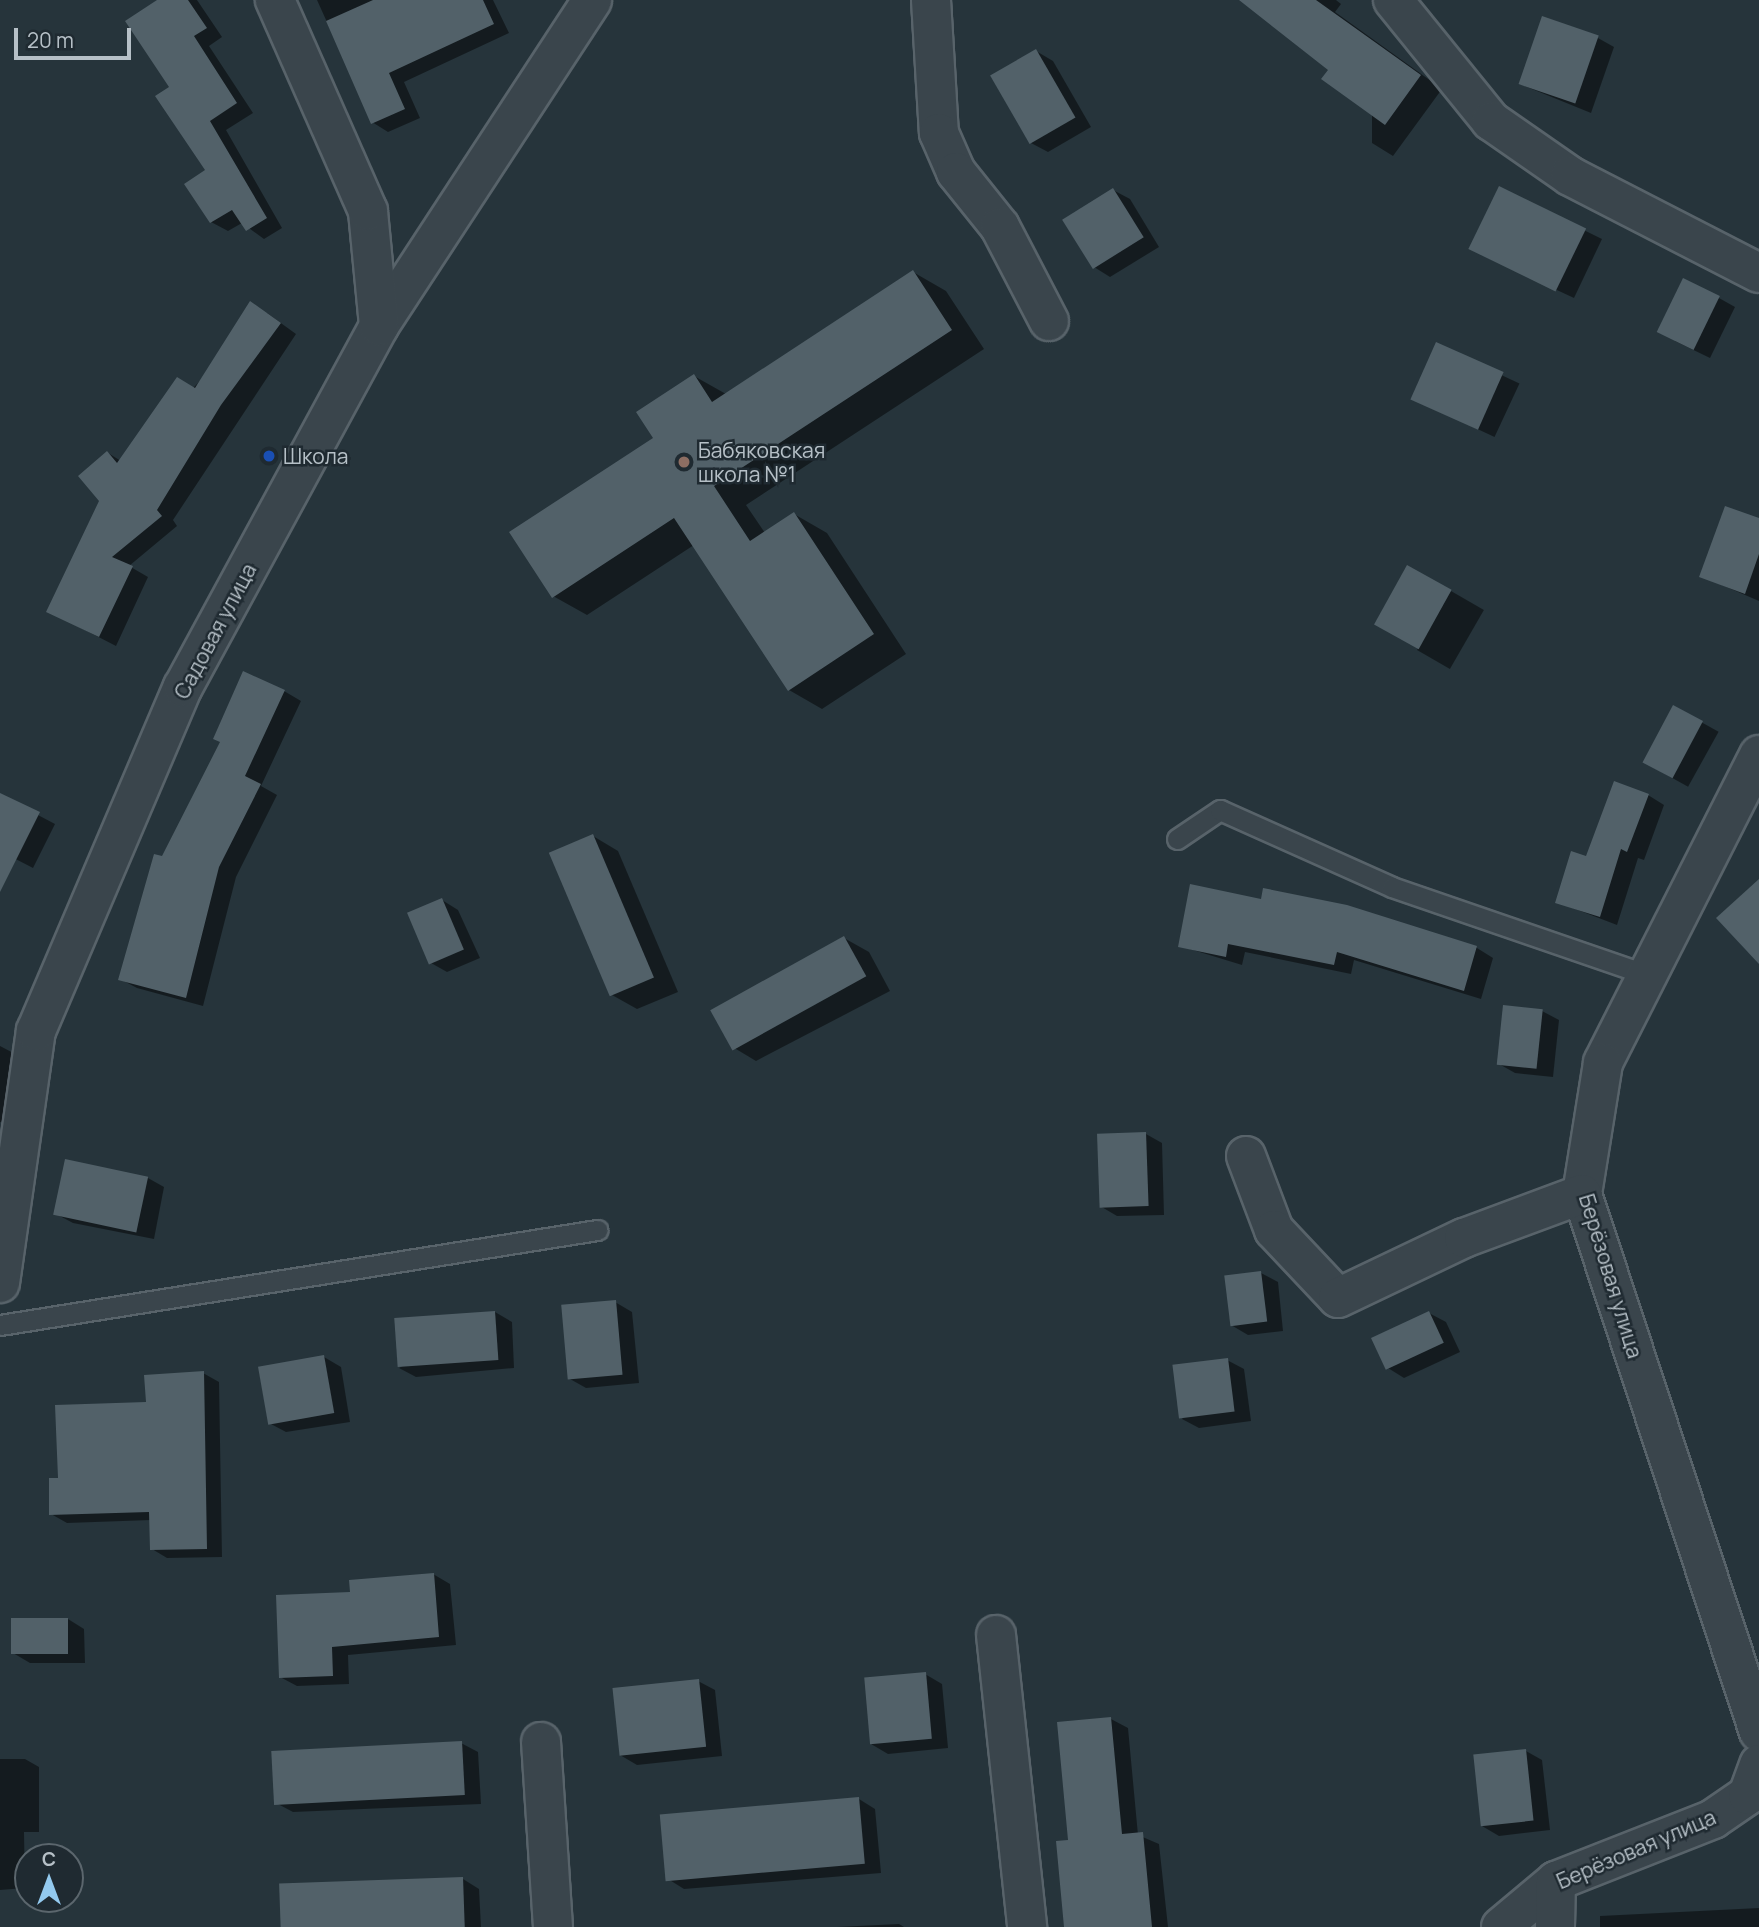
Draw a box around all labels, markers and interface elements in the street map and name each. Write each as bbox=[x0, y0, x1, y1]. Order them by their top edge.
scale bar bbox=[18, 14, 135, 58]
text: 20 m bbox=[27, 26, 74, 54]
place label: Бабяковская школа №1 bbox=[698, 437, 825, 487]
place label: Школа bbox=[283, 443, 348, 469]
marker: Школа bbox=[261, 448, 277, 464]
marker: Бабяковская школа №1 bbox=[676, 454, 692, 470]
street label: Садовая улица bbox=[169, 559, 261, 703]
street label: Берёзовая улица bbox=[1574, 1191, 1648, 1361]
street label: Берёзовая улица bbox=[1553, 1804, 1719, 1894]
north arrow bbox=[14, 1843, 84, 1913]
text: С bbox=[42, 1846, 56, 1872]

